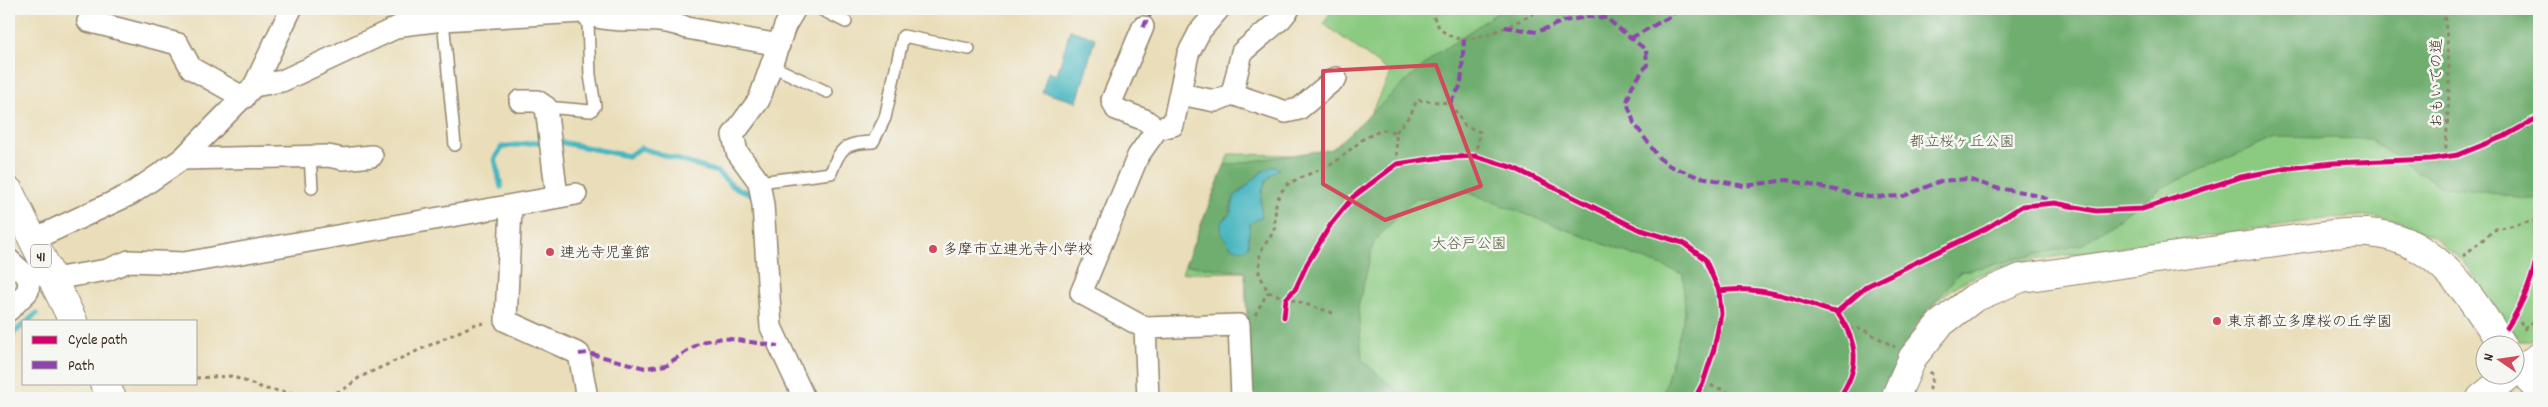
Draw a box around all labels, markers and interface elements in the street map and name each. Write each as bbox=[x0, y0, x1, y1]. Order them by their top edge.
street label: おもいでの道 bbox=[2427, 38, 2449, 128]
park label: 都立桜ヶ丘公園 bbox=[1909, 132, 2015, 154]
park label: 大谷戸公園 bbox=[1431, 234, 1507, 256]
place label: 多摩市立連光寺小学校 bbox=[943, 240, 1093, 262]
place label: 連光寺児童館 bbox=[560, 243, 650, 265]
marker: 多摩市立連光寺小学校 bbox=[927, 243, 939, 255]
road number: 41 bbox=[31, 245, 51, 268]
marker: 連光寺児童館 bbox=[544, 246, 556, 258]
place label: 東京都立多摩桜の丘学園 bbox=[2227, 312, 2392, 334]
marker: 東京都立多摩桜の丘学園 bbox=[2211, 315, 2223, 327]
legend bbox=[22, 320, 198, 384]
text: Cycle path bbox=[68, 330, 128, 352]
north arrow bbox=[2476, 334, 2526, 384]
text: N bbox=[2479, 352, 2500, 363]
text: Path bbox=[68, 356, 94, 378]

